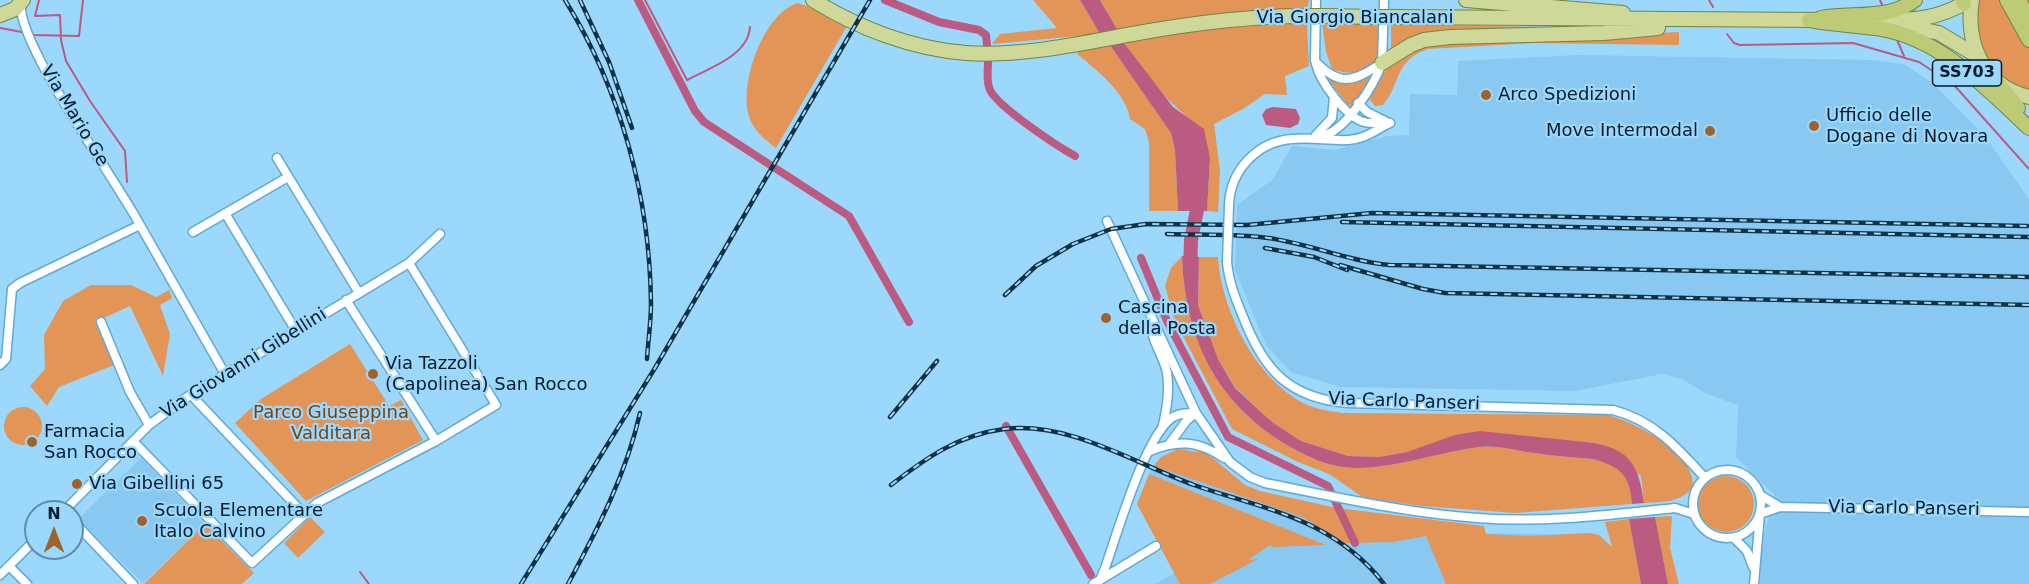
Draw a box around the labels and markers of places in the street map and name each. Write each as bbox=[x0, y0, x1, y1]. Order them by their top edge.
place label: Arco Spedizioni bbox=[1498, 84, 1636, 106]
marker: Arco Spedizioni bbox=[1479, 88, 1493, 102]
place label: Ufficio delle Dogane di Novara bbox=[1826, 105, 1988, 148]
marker: Ufficio delle Dogane di Novara bbox=[1807, 119, 1821, 133]
place label: Move Intermodal bbox=[1546, 120, 1698, 142]
marker: Move Intermodal bbox=[1703, 124, 1717, 138]
place label: Cascina della Posta bbox=[1118, 297, 1216, 340]
marker: Cascina della Posta bbox=[1099, 311, 1113, 325]
place label: Via Tazzoli (Capolinea) San Rocco bbox=[385, 353, 587, 395]
marker: Via Tazzoli (Capolinea) San Rocco bbox=[366, 367, 380, 381]
place label: Farmacia San Rocco bbox=[44, 421, 137, 464]
marker: Farmacia San Rocco bbox=[25, 435, 39, 449]
place label: Via Gibellini 65 bbox=[89, 473, 224, 495]
marker: Via Gibellini 65 bbox=[70, 477, 84, 491]
place label: Scuola Elementare Italo Calvino bbox=[154, 500, 323, 542]
marker: Scuola Elementare Italo Calvino bbox=[135, 514, 149, 528]

